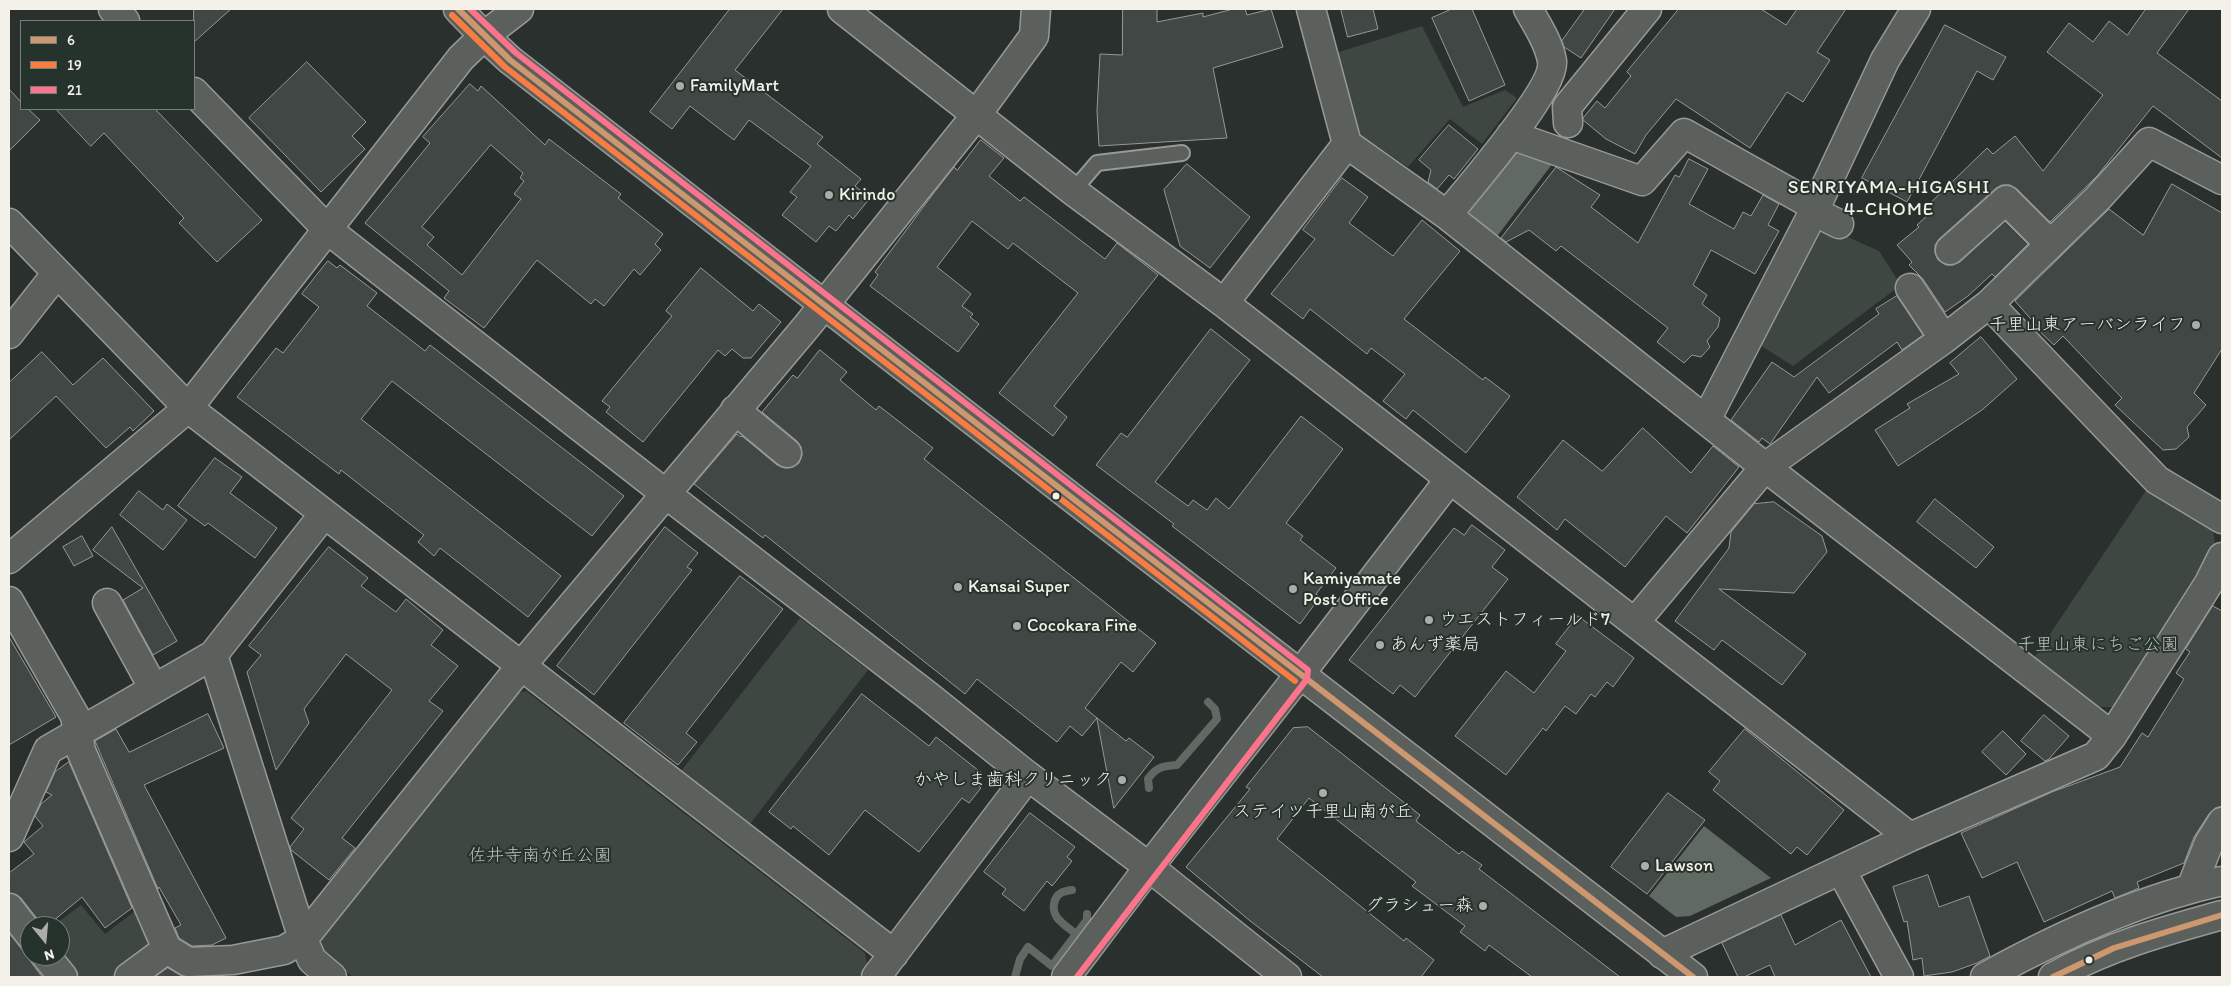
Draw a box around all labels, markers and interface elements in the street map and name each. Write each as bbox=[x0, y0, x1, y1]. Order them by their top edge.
legend bbox=[20, 20, 195, 110]
text: 6 bbox=[67, 31, 75, 49]
text: 19 bbox=[67, 56, 82, 74]
place label: FamilyMart bbox=[690, 75, 779, 97]
marker: FamilyMart bbox=[674, 80, 686, 92]
text: 21 bbox=[67, 81, 82, 99]
district label: SENRIYAMA-HIGASHI 4-CHOME bbox=[1787, 177, 1991, 221]
place label: Kirindo bbox=[839, 184, 895, 206]
marker: Kirindo bbox=[823, 189, 835, 201]
place label: 千里山東アーバンライフ bbox=[1989, 314, 2186, 336]
marker: 千里山東アーバンライフ bbox=[2190, 319, 2202, 331]
unlabelled marker bbox=[1051, 491, 1061, 501]
place label: Kamiyamate Post Office bbox=[1303, 568, 1401, 610]
place label: Kansai Super bbox=[968, 576, 1069, 598]
marker: Kansai Super bbox=[952, 581, 964, 593]
marker: Kamiyamate Post Office bbox=[1287, 583, 1299, 595]
place label: ウエストフィールド7 bbox=[1439, 609, 1610, 631]
marker: ウエストフィールド7 bbox=[1423, 614, 1435, 626]
place label: Cocokara Fine bbox=[1027, 615, 1137, 637]
marker: Cocokara Fine bbox=[1011, 620, 1023, 632]
place label: あんず薬局 bbox=[1390, 634, 1480, 656]
park label: 千里山東にちご公園 bbox=[2017, 634, 2179, 656]
marker: あんず薬局 bbox=[1374, 639, 1386, 651]
place label: かやしま歯科クリニック bbox=[914, 769, 1112, 791]
marker: かやしま歯科クリニック bbox=[1116, 774, 1128, 786]
marker: ステイツ千里山南が丘 bbox=[1317, 787, 1329, 799]
place label: ステイツ千里山南が丘 bbox=[1233, 801, 1413, 823]
park label: 佐井寺南が丘公園 bbox=[468, 845, 612, 867]
place label: Lawson bbox=[1655, 855, 1713, 877]
marker: Lawson bbox=[1639, 860, 1651, 872]
place label: グラシュー森 bbox=[1365, 895, 1473, 917]
marker: グラシュー森 bbox=[1477, 900, 1489, 912]
north arrow bbox=[20, 916, 70, 966]
text: N bbox=[42, 945, 56, 964]
unlabelled marker bbox=[2084, 955, 2094, 965]

